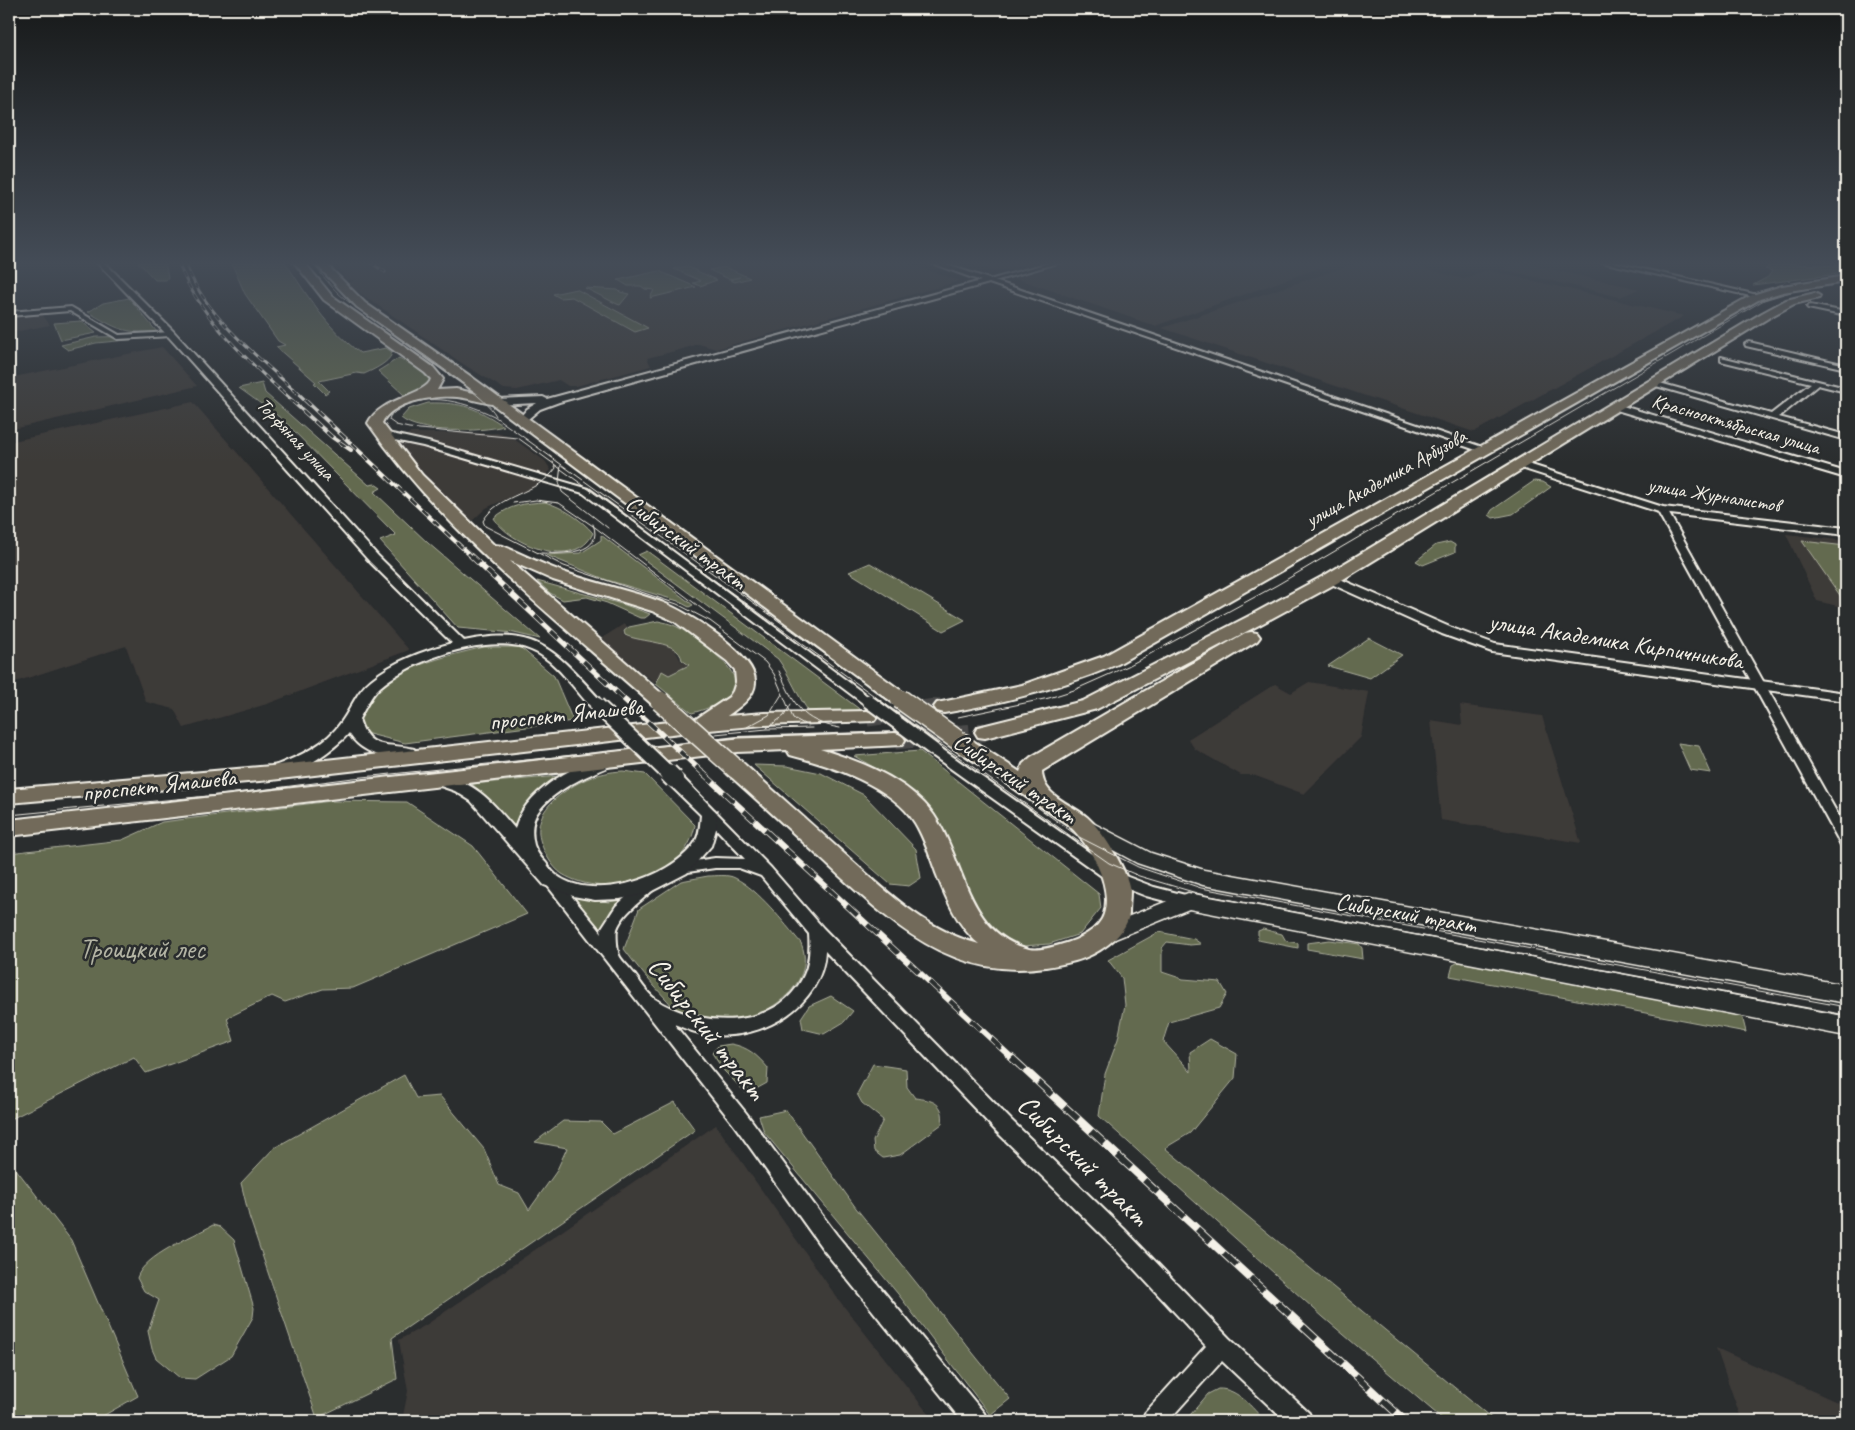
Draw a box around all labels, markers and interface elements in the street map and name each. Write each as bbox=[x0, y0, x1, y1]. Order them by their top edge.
street label: Краснооктябрьская улица bbox=[1649, 388, 1825, 460]
street label: Торфяная улица bbox=[251, 392, 341, 487]
street label: улица Академика Арбузова bbox=[1301, 423, 1472, 533]
street label: улица Журналистов bbox=[1645, 472, 1785, 518]
street label: Сибирский тракт bbox=[620, 488, 754, 597]
street label: улица Академика Кирпичникова bbox=[1485, 606, 1747, 676]
street label: проспект Ямашева bbox=[488, 691, 646, 737]
street label: Сибирский тракт bbox=[948, 726, 1084, 831]
street label: проспект Ямашева bbox=[81, 762, 239, 808]
street label: Сибирский тракт bbox=[1334, 886, 1480, 940]
park label: Троицкий лес bbox=[79, 930, 207, 967]
street label: Сибирский тракт bbox=[640, 949, 776, 1109]
street label: Сибирский тракт bbox=[1009, 1086, 1158, 1235]

